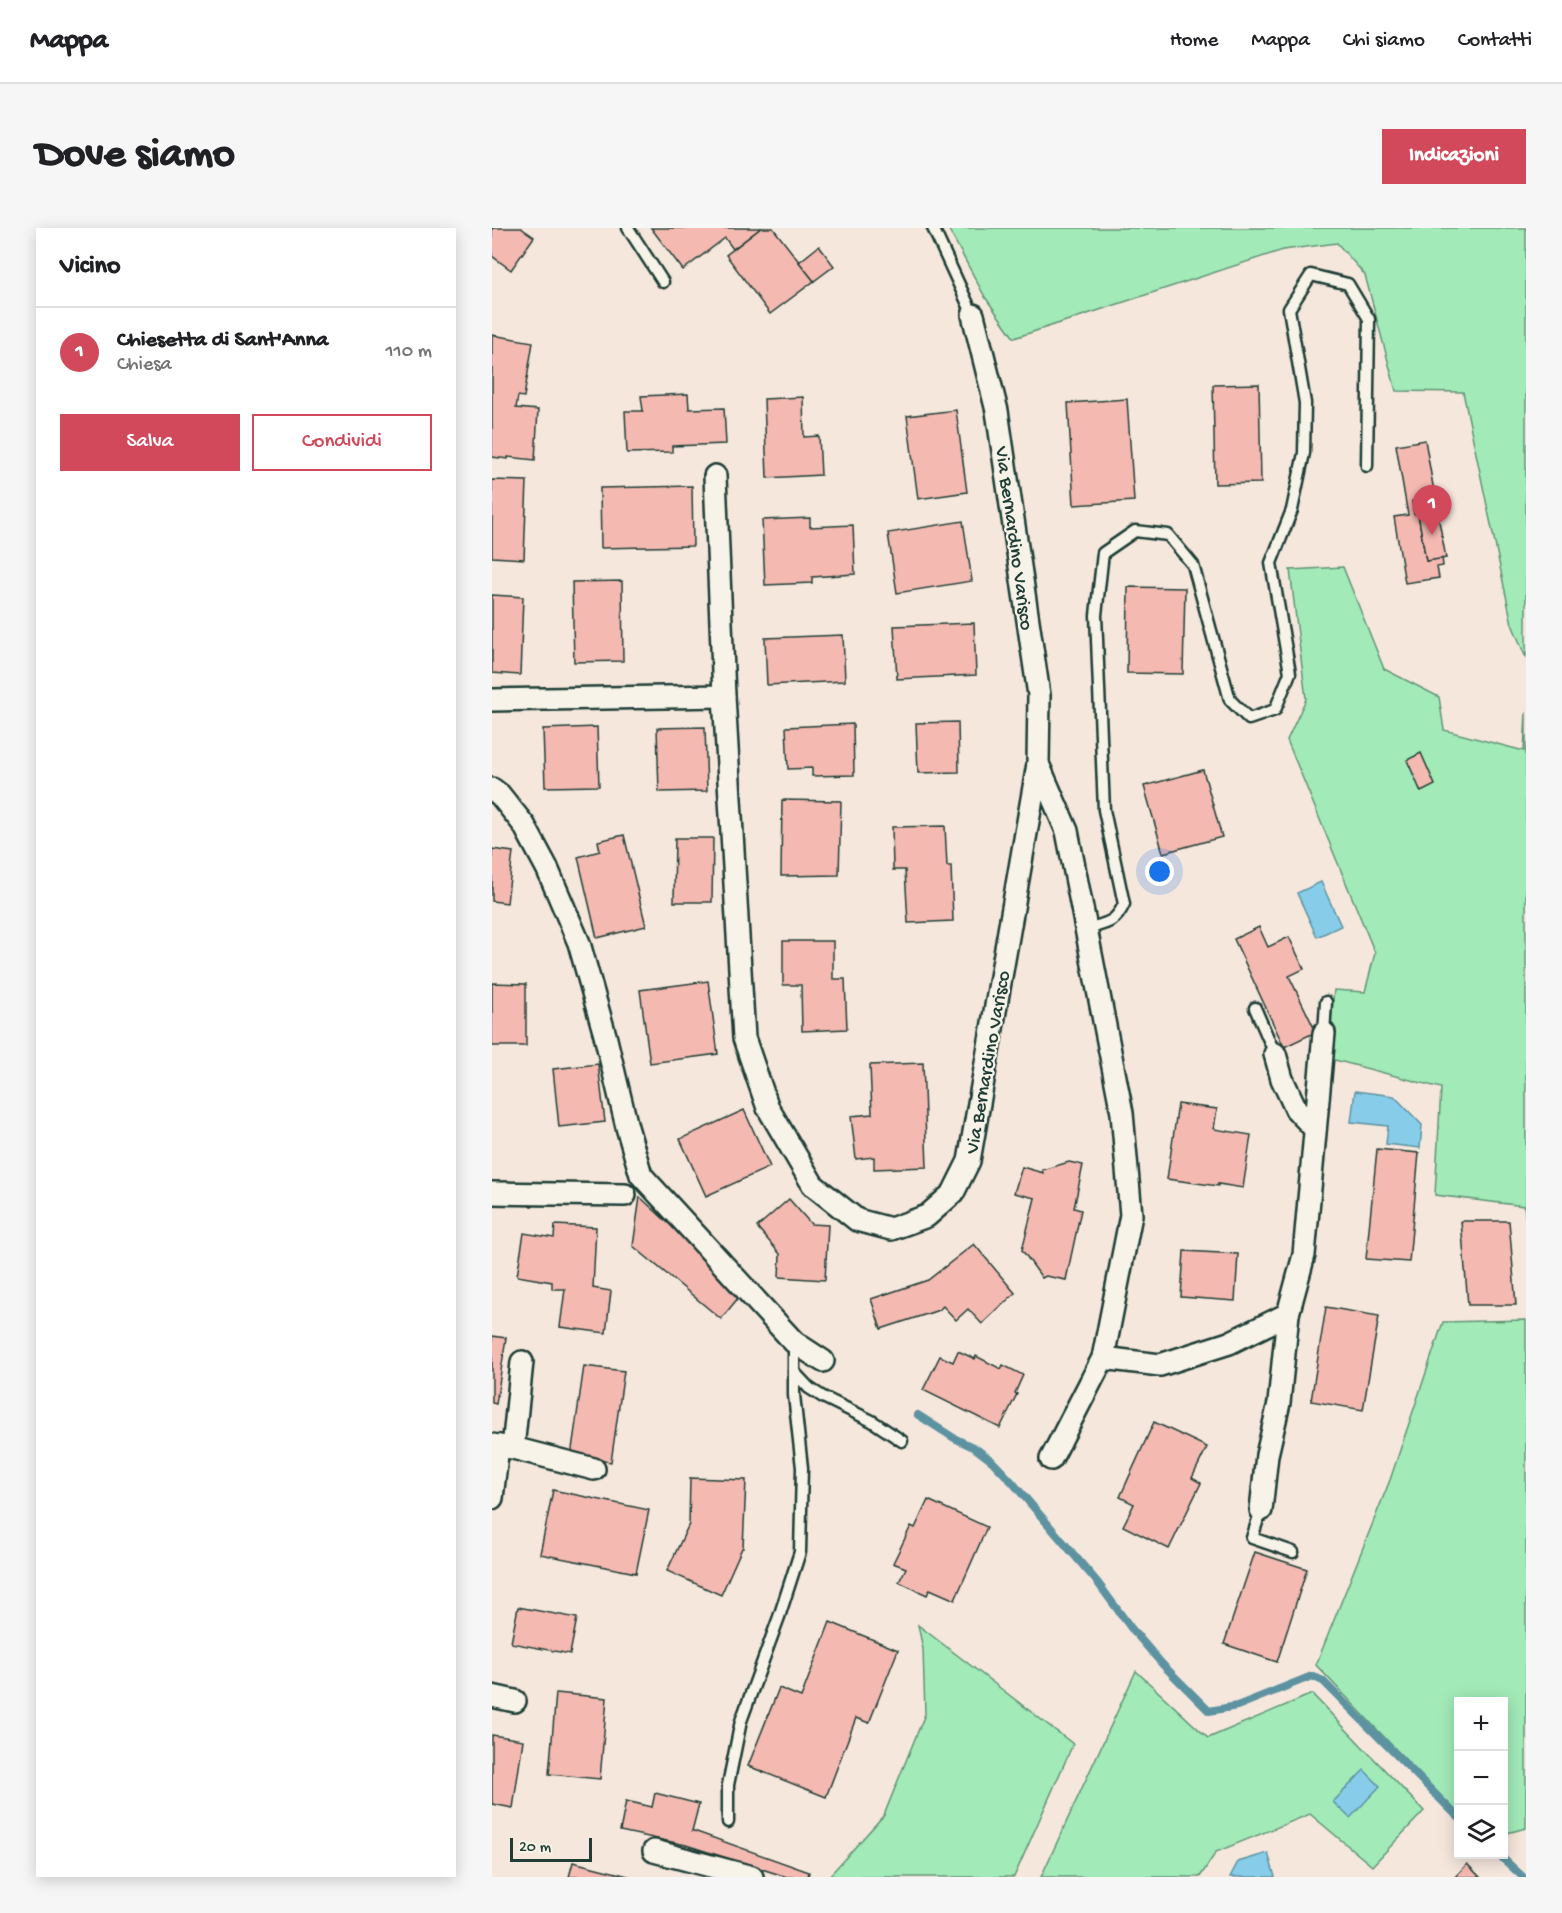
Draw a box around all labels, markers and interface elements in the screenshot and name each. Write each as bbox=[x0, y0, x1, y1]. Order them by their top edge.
text: Mappa bbox=[30, 25, 108, 58]
text: Home bbox=[1170, 29, 1218, 54]
text: Mappa bbox=[1251, 29, 1310, 54]
text: Chi siamo bbox=[1343, 29, 1425, 54]
text: Contatti bbox=[1458, 29, 1532, 54]
button: Indicazioni bbox=[1382, 129, 1526, 184]
text: Dove siamo bbox=[36, 132, 235, 181]
text: Vicino bbox=[60, 252, 120, 283]
text: Chiesetta di Sant'Anna bbox=[117, 328, 328, 354]
text: 1 bbox=[75, 341, 84, 364]
text: 110 m bbox=[386, 341, 432, 364]
text: Chiesa bbox=[117, 354, 172, 377]
button: Salva bbox=[60, 414, 240, 471]
button: Condividi bbox=[252, 414, 432, 471]
street label: Via Bernardino Varisco bbox=[988, 444, 1037, 632]
pin: 1 bbox=[1412, 486, 1452, 535]
your location bbox=[1145, 857, 1174, 886]
street label: Via Bernardino Varisco bbox=[962, 969, 1017, 1157]
map controls bbox=[1454, 1697, 1508, 1859]
button: + bbox=[1454, 1697, 1508, 1751]
button: − bbox=[1454, 1751, 1508, 1805]
button: layers bbox=[1454, 1805, 1508, 1859]
scale bar bbox=[510, 1835, 592, 1862]
text: 20 m bbox=[519, 1839, 551, 1858]

